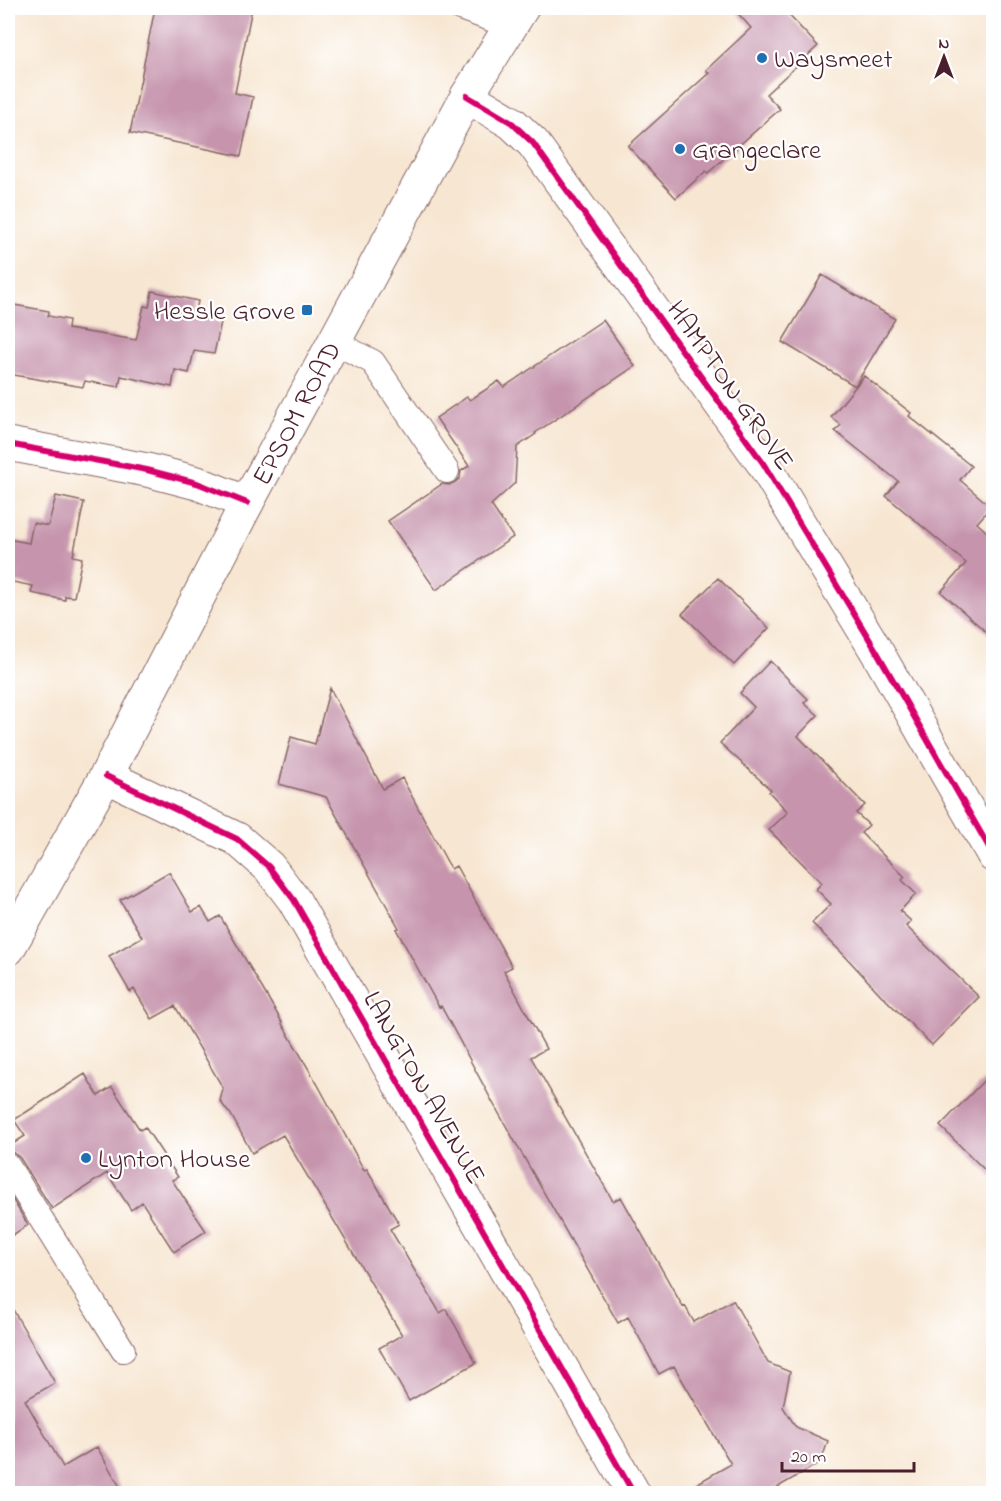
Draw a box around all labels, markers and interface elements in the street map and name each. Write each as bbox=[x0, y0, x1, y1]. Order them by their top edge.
north arrow bbox=[914, 27, 974, 87]
text: N bbox=[939, 32, 950, 56]
place label: Waysmeet bbox=[774, 41, 892, 80]
marker: Waysmeet bbox=[755, 51, 769, 65]
place label: Grangeclare bbox=[692, 132, 822, 171]
marker: Grangeclare bbox=[673, 142, 687, 156]
place label: Hessle Grove bbox=[154, 293, 296, 332]
street label: HAMPTON GROVE bbox=[656, 293, 802, 479]
marker: Hessle Grove bbox=[300, 303, 314, 317]
street label: EPSOM ROAD bbox=[244, 335, 353, 493]
street label: LANGTON AVENUE bbox=[352, 984, 494, 1192]
place label: Lynton House bbox=[98, 1141, 251, 1180]
marker: Lynton House bbox=[79, 1151, 93, 1165]
scale bar bbox=[782, 1435, 914, 1473]
text: 20 m bbox=[791, 1445, 826, 1471]

